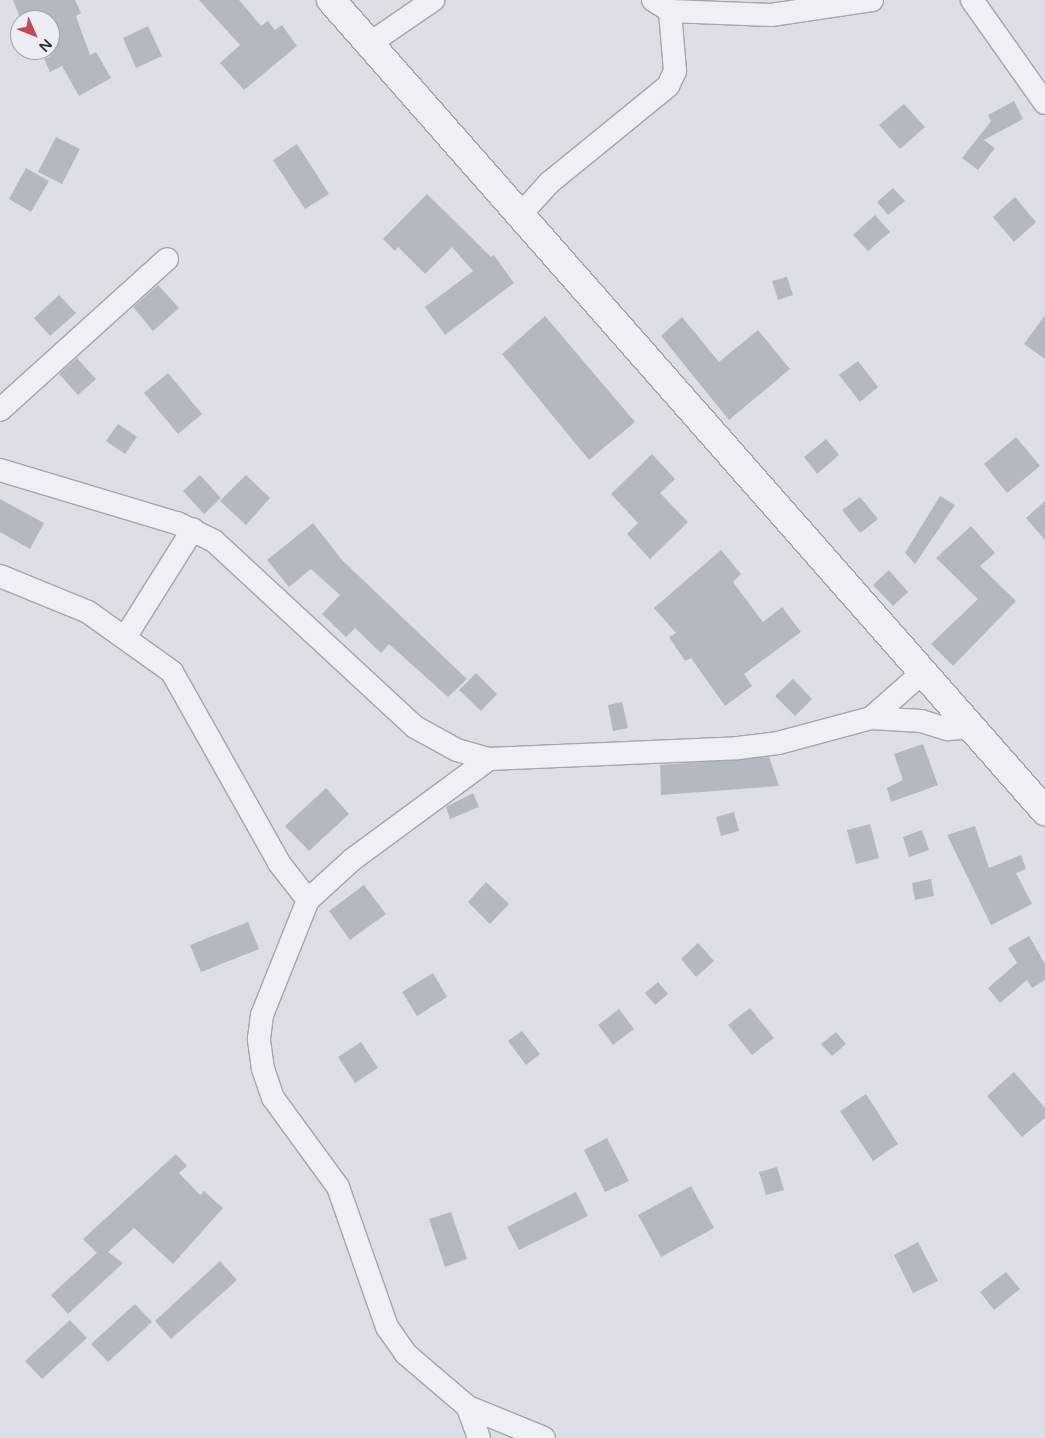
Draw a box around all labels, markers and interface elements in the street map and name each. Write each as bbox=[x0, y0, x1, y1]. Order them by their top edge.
north arrow bbox=[10, 10, 60, 60]
text: N bbox=[35, 35, 55, 55]

